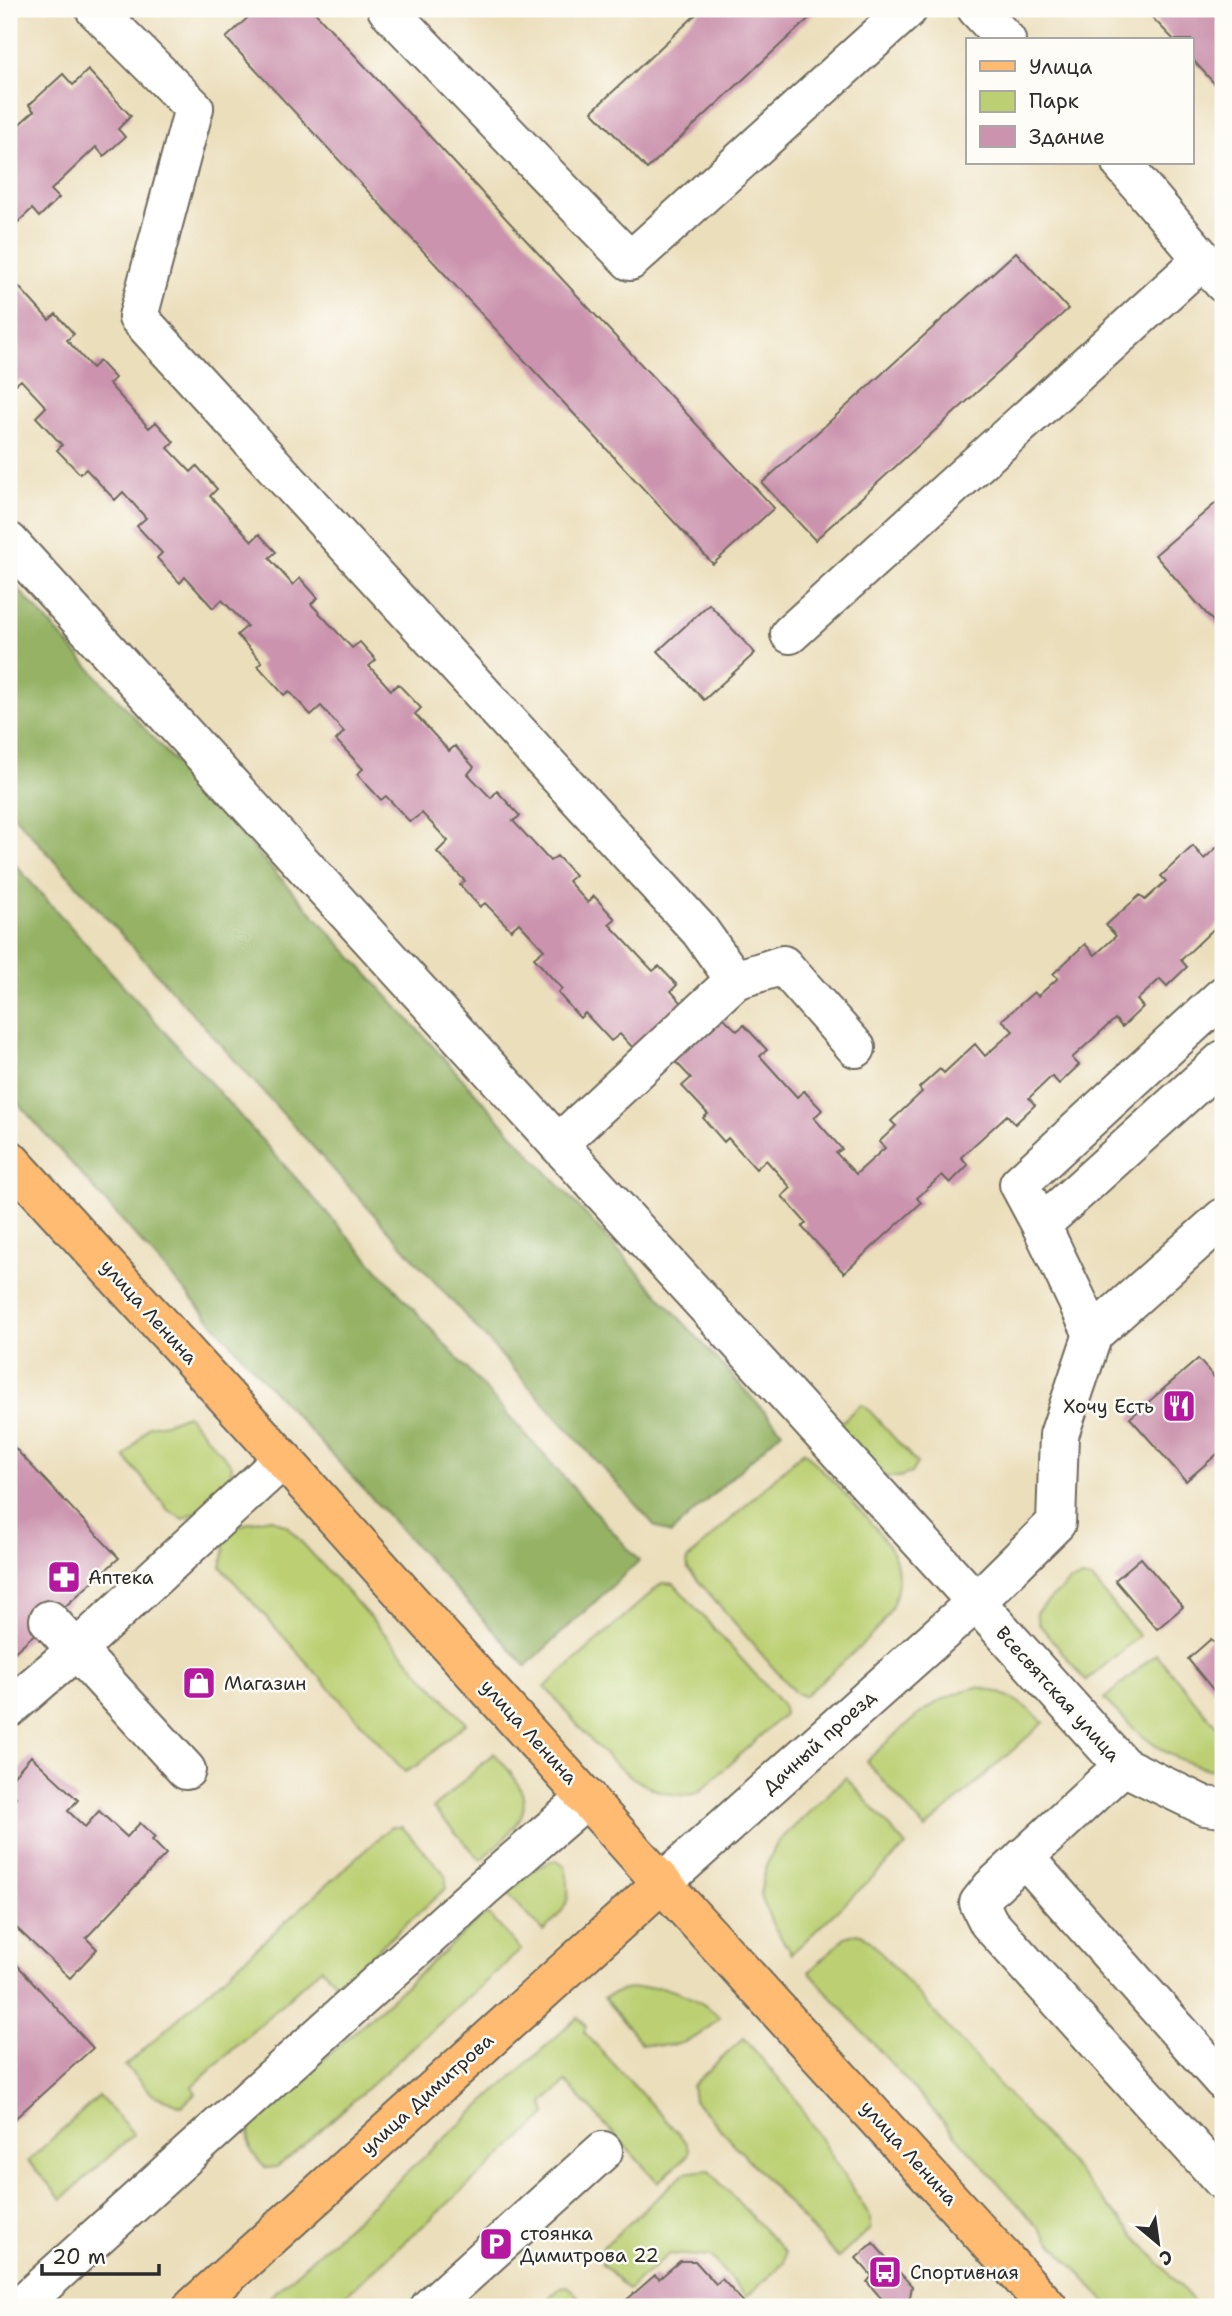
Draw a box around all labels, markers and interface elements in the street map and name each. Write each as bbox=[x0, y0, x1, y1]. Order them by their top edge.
legend bbox=[966, 38, 1194, 164]
text: Улица bbox=[1029, 53, 1092, 81]
text: Парк bbox=[1029, 87, 1079, 115]
text: Здание bbox=[1029, 123, 1105, 151]
street label: улица Ленина bbox=[95, 1254, 203, 1370]
restaurant icon: Хочу Есть bbox=[1160, 1387, 1198, 1425]
place label: Хочу Есть bbox=[1063, 1394, 1154, 1419]
pharmacy icon: Аптека bbox=[45, 1558, 83, 1596]
place label: Аптека bbox=[88, 1565, 154, 1590]
street label: Всесвятская улица bbox=[990, 1621, 1126, 1767]
shop icon: Магазин bbox=[180, 1664, 218, 1702]
place label: Магазин bbox=[224, 1671, 306, 1696]
street label: улица Ленина bbox=[475, 1674, 583, 1790]
street label: Дачный проезд bbox=[757, 1684, 881, 1800]
street label: улица Димитрова bbox=[355, 2028, 499, 2160]
street label: улица Ленина bbox=[855, 2095, 963, 2211]
north arrow bbox=[1124, 2208, 1194, 2278]
place label: стоянка Димитрова 22 bbox=[520, 2221, 659, 2268]
parking icon: стоянка Димитрова 22 bbox=[477, 2225, 515, 2263]
scale bar bbox=[42, 2232, 159, 2276]
text: 20 m bbox=[52, 2243, 106, 2271]
text: С bbox=[1155, 2244, 1177, 2271]
bus stop icon: Спортивная bbox=[866, 2253, 904, 2291]
place label: Спортивная bbox=[910, 2260, 1019, 2285]

